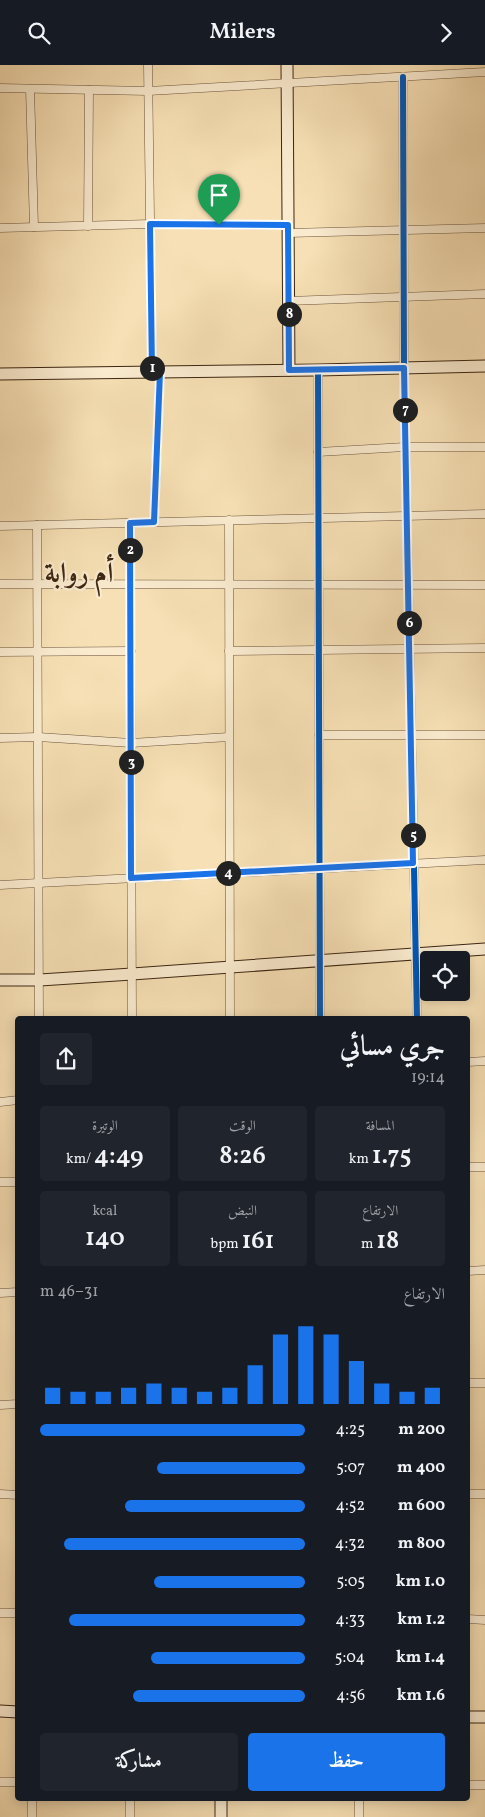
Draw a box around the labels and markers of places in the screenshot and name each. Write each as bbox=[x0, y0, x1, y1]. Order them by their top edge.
pin bbox=[198, 174, 240, 225]
pin: 8 bbox=[276, 301, 302, 327]
pin: 1 bbox=[140, 355, 164, 381]
pin: 7 bbox=[392, 397, 418, 423]
pin: 2 bbox=[118, 537, 142, 563]
pin: 6 bbox=[396, 611, 422, 635]
pin: 3 bbox=[118, 749, 144, 775]
pin: 5 bbox=[400, 823, 426, 847]
pin: 4 bbox=[216, 861, 240, 885]

